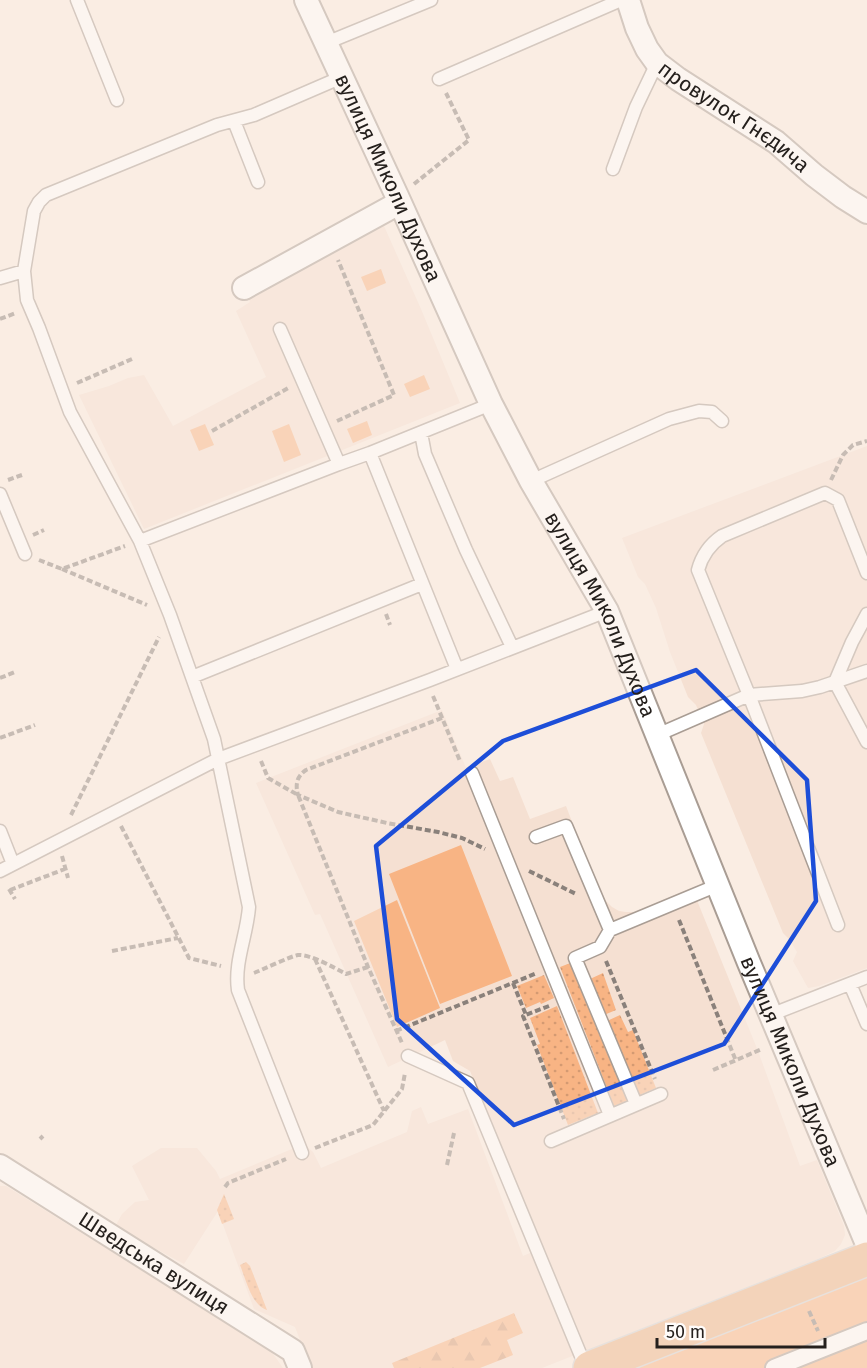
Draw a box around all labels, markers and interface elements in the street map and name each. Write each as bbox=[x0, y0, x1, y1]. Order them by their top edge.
street label: провулок Гнєдича bbox=[653, 56, 815, 178]
street label: вулиця Миколи Духова bbox=[329, 70, 447, 286]
street label: вулиця Миколи Духова bbox=[539, 507, 661, 721]
street label: вулиця Миколи Духова bbox=[735, 952, 846, 1171]
street label: Шведська вулиця bbox=[74, 1206, 234, 1320]
scale bar bbox=[657, 1311, 825, 1349]
text: 50 m bbox=[666, 1321, 705, 1343]

